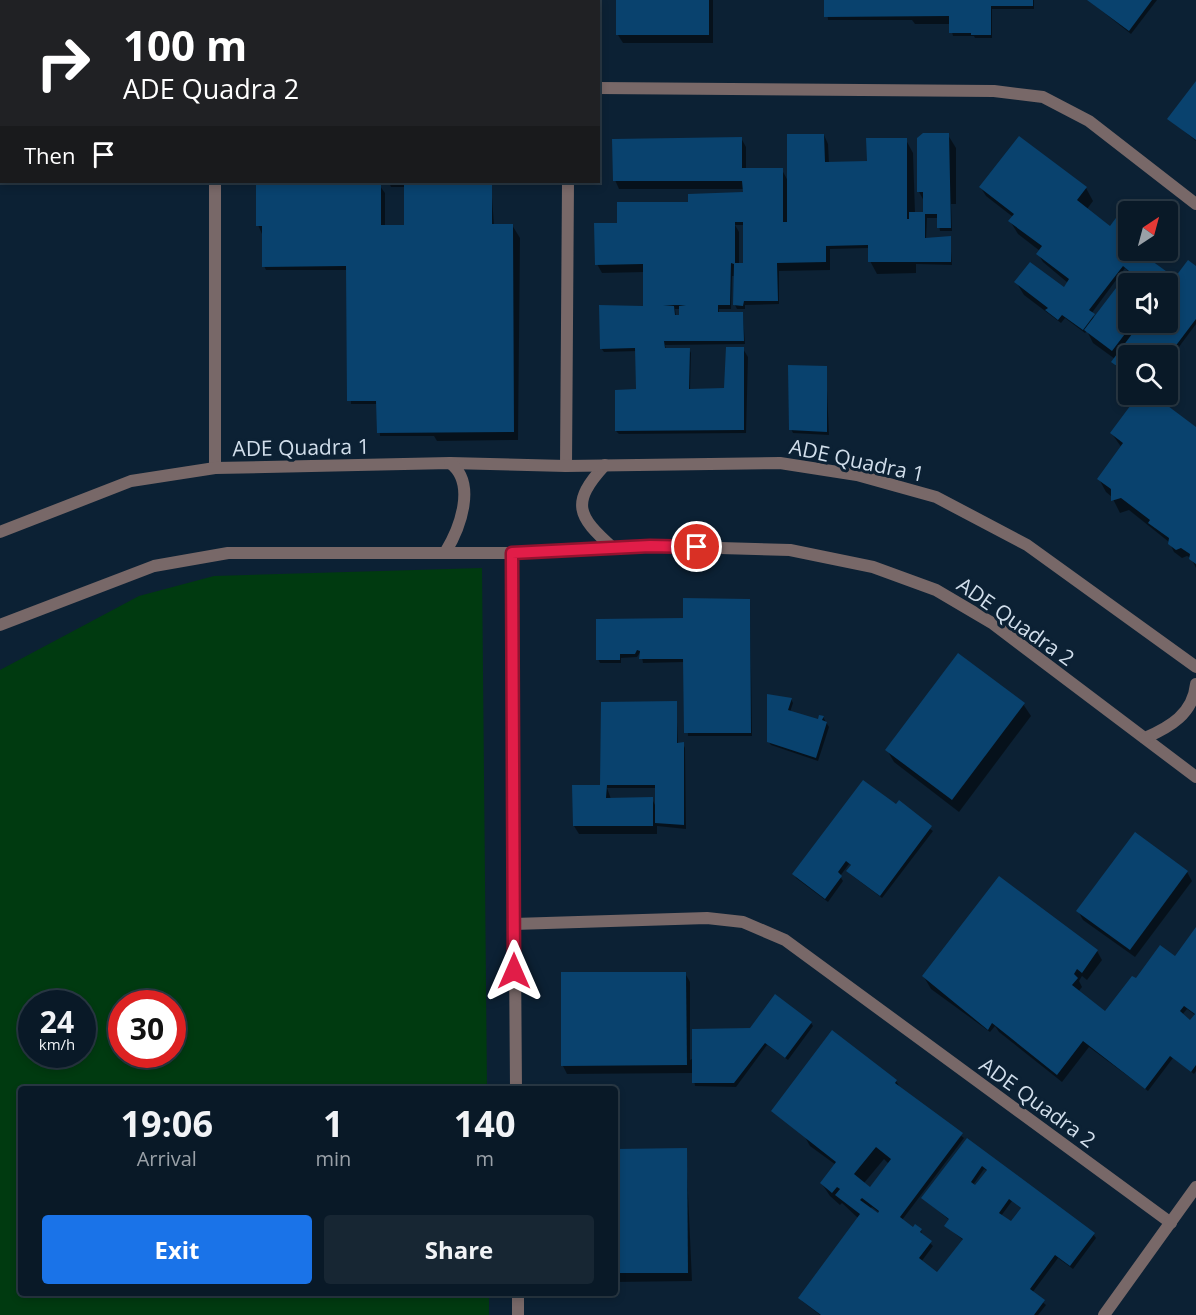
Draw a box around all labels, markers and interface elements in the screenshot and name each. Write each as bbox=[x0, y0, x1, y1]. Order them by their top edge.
text: 100 m bbox=[123, 16, 247, 73]
icon: right bbox=[24, 24, 102, 102]
text: ADE Quadra 2 bbox=[123, 70, 299, 107]
icon: arrive bbox=[87, 138, 120, 171]
text: Then bbox=[24, 140, 75, 170]
north arrow bbox=[1118, 201, 1178, 261]
map controls bbox=[1118, 201, 1178, 405]
button: sound bbox=[1118, 273, 1178, 333]
button: search bbox=[1118, 345, 1178, 405]
street label: ADE Quadra 1 bbox=[232, 432, 370, 462]
street label: ADE Quadra 1 bbox=[787, 432, 927, 488]
pin bbox=[671, 521, 722, 572]
icon: arrive bbox=[680, 530, 713, 563]
street label: ADE Quadra 2 bbox=[952, 570, 1080, 672]
position arrow bbox=[482, 939, 546, 1003]
speed limit sign: 30 bbox=[108, 990, 186, 1068]
text: 24 bbox=[40, 1001, 74, 1042]
text: km/h bbox=[39, 1034, 75, 1054]
street label: ADE Quadra 2 bbox=[974, 1050, 1102, 1154]
text: 19:06 bbox=[120, 1099, 213, 1148]
text: 1 bbox=[323, 1099, 344, 1148]
text: 140 bbox=[454, 1099, 516, 1148]
text: Arrival bbox=[137, 1145, 197, 1172]
text: min bbox=[315, 1145, 351, 1172]
text: m bbox=[475, 1145, 494, 1172]
button: Exit bbox=[42, 1215, 312, 1284]
button: Share bbox=[324, 1215, 594, 1284]

